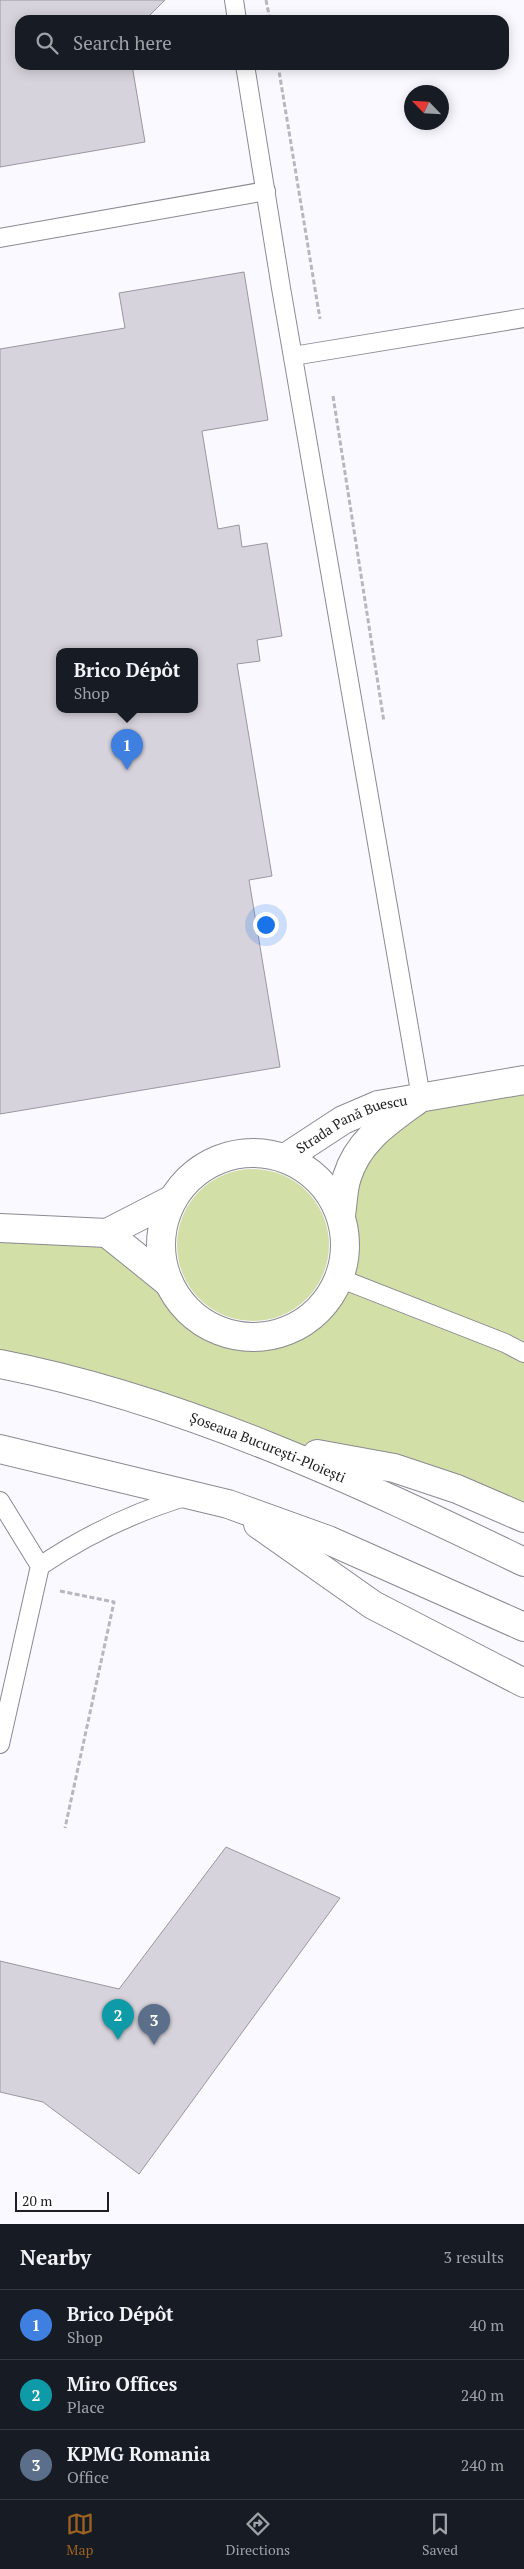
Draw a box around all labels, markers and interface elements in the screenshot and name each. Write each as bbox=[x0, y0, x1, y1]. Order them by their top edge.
search box bbox=[15, 15, 509, 70]
icon: search bbox=[33, 29, 61, 57]
text: Search here bbox=[73, 30, 172, 55]
north arrow bbox=[404, 85, 449, 130]
popup bbox=[56, 648, 198, 713]
text: Brico Dépôt bbox=[74, 657, 180, 682]
text: Shop bbox=[74, 682, 110, 704]
pin: 1 bbox=[111, 729, 143, 770]
your location bbox=[253, 912, 279, 938]
street label: Strada Pană Buescu bbox=[292, 1090, 409, 1157]
street label: Șoseaua București-Ploiești bbox=[188, 1407, 349, 1487]
pin: 2 bbox=[102, 1999, 134, 2040]
pin: 3 bbox=[138, 2004, 170, 2045]
scale bar bbox=[15, 2189, 109, 2212]
text: 20 m bbox=[22, 2191, 52, 2210]
text: Nearby bbox=[20, 2243, 91, 2271]
text: 3 results bbox=[444, 2246, 504, 2268]
text: Brico Dépôt bbox=[67, 2301, 174, 2326]
text: 1 bbox=[31, 2314, 41, 2336]
text: 40 m bbox=[469, 2314, 504, 2336]
text: Shop bbox=[67, 2326, 103, 2348]
text: Miro Offices bbox=[67, 2371, 177, 2396]
text: 2 bbox=[31, 2384, 41, 2406]
text: 240 m bbox=[461, 2384, 504, 2406]
text: Place bbox=[67, 2396, 105, 2418]
text: KPMG Romania bbox=[67, 2441, 210, 2466]
text: 3 bbox=[31, 2454, 41, 2476]
text: 240 m bbox=[461, 2454, 504, 2476]
text: Office bbox=[67, 2466, 109, 2488]
tab: Map bbox=[66, 2510, 94, 2559]
tab: Directions bbox=[226, 2510, 290, 2559]
tab: Saved bbox=[422, 2510, 458, 2559]

